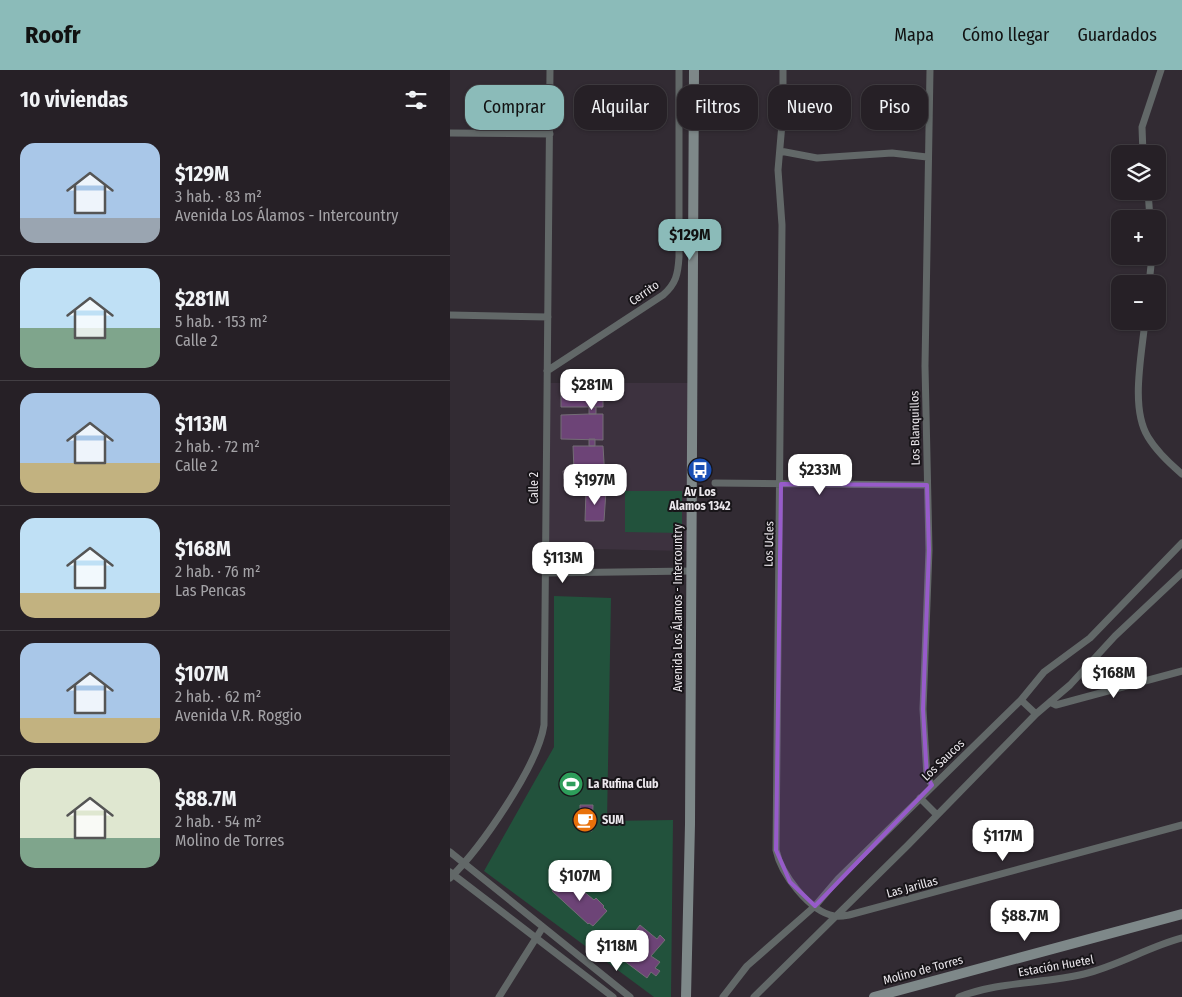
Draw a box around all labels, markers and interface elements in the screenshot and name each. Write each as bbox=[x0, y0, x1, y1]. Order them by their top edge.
text: Roofr bbox=[25, 21, 80, 49]
text: Mapa bbox=[894, 24, 934, 46]
text: Cómo llegar bbox=[962, 24, 1049, 46]
text: Guardados bbox=[1077, 24, 1157, 46]
chip: Comprar bbox=[465, 85, 564, 130]
chip: Alquilar bbox=[574, 85, 667, 130]
chip: Filtros bbox=[677, 85, 758, 130]
chip: Nuevo bbox=[768, 85, 851, 130]
chip: Piso bbox=[861, 85, 928, 130]
icon: filters bbox=[402, 86, 430, 114]
text: 10 viviendas bbox=[20, 87, 128, 113]
map controls bbox=[1111, 145, 1166, 330]
button: layers bbox=[1111, 145, 1166, 200]
text: $129M bbox=[175, 161, 229, 187]
icon: home bbox=[60, 163, 120, 223]
text: 3 hab. · 83 m² bbox=[175, 187, 262, 206]
text: Avenida Los Álamos - Intercountry bbox=[175, 206, 399, 225]
button: + bbox=[1111, 210, 1166, 265]
pin: $129M bbox=[655, 218, 725, 261]
text: $129M bbox=[669, 225, 711, 244]
button: − bbox=[1111, 275, 1166, 330]
street label: Cerrito bbox=[626, 278, 662, 308]
text: $281M bbox=[175, 286, 230, 312]
icon: home bbox=[60, 288, 120, 348]
text: 5 hab. · 153 m² bbox=[175, 312, 268, 331]
text: Calle 2 bbox=[175, 331, 218, 350]
pin: $281M bbox=[557, 368, 627, 411]
text: $281M bbox=[571, 375, 613, 394]
street label: Los Blanquillos bbox=[907, 391, 923, 465]
text: $113M bbox=[175, 411, 227, 437]
icon: home bbox=[60, 413, 120, 473]
text: 2 hab. · 72 m² bbox=[175, 437, 260, 456]
pin: $233M bbox=[785, 454, 855, 496]
text: Calle 2 bbox=[175, 456, 218, 475]
bus stop icon: Av Los Alamos 1342 bbox=[687, 457, 713, 483]
text: $233M bbox=[799, 460, 841, 479]
pin: $197M bbox=[560, 464, 630, 506]
text: $197M bbox=[575, 470, 615, 489]
street label: Calle 2 bbox=[527, 472, 541, 504]
place label: Av Los Alamos 1342 bbox=[668, 485, 731, 513]
street label: Los Ucles bbox=[762, 521, 776, 567]
street label: Avenida Los Álamos - Intercountry bbox=[670, 524, 685, 692]
text: $168M bbox=[175, 536, 231, 562]
icon: home bbox=[60, 538, 120, 598]
pin: $113M bbox=[528, 542, 598, 584]
text: $113M bbox=[543, 548, 583, 567]
text: 2 hab. · 76 m² bbox=[175, 562, 261, 581]
text: Las Pencas bbox=[175, 581, 246, 600]
pin: $168M bbox=[1079, 656, 1149, 699]
text: $107M bbox=[175, 661, 229, 687]
icon: home bbox=[60, 663, 120, 723]
text: $168M bbox=[1093, 663, 1135, 682]
text: 2 hab. · 62 m² bbox=[175, 687, 261, 706]
text: Avenida V.R. Roggio bbox=[175, 706, 302, 725]
street label: Los Saucos bbox=[919, 736, 967, 784]
sports icon: La Rufina Club bbox=[558, 771, 584, 797]
place label: La Rufina Club bbox=[588, 777, 659, 791]
text: $88.7M bbox=[175, 786, 237, 812]
icon: home bbox=[60, 788, 120, 848]
cafe icon: SUM bbox=[572, 807, 598, 833]
text: 2 hab. · 54 m² bbox=[175, 812, 262, 831]
place label: SUM bbox=[602, 813, 624, 827]
pin: $117M bbox=[968, 820, 1038, 862]
text: $117M bbox=[984, 826, 1022, 845]
text: Molino de Torres bbox=[175, 831, 284, 850]
pin: $107M bbox=[545, 860, 615, 902]
text: $107M bbox=[560, 866, 600, 885]
street label: Las Jarillas bbox=[885, 873, 939, 901]
pin: $88.7M bbox=[984, 900, 1066, 942]
text: $88.7M bbox=[1002, 906, 1048, 925]
pin: $118M bbox=[582, 930, 652, 972]
text: $118M bbox=[597, 936, 637, 955]
street label: Estación Huetel bbox=[1017, 952, 1095, 980]
street label: Molino de Torres bbox=[882, 953, 964, 987]

